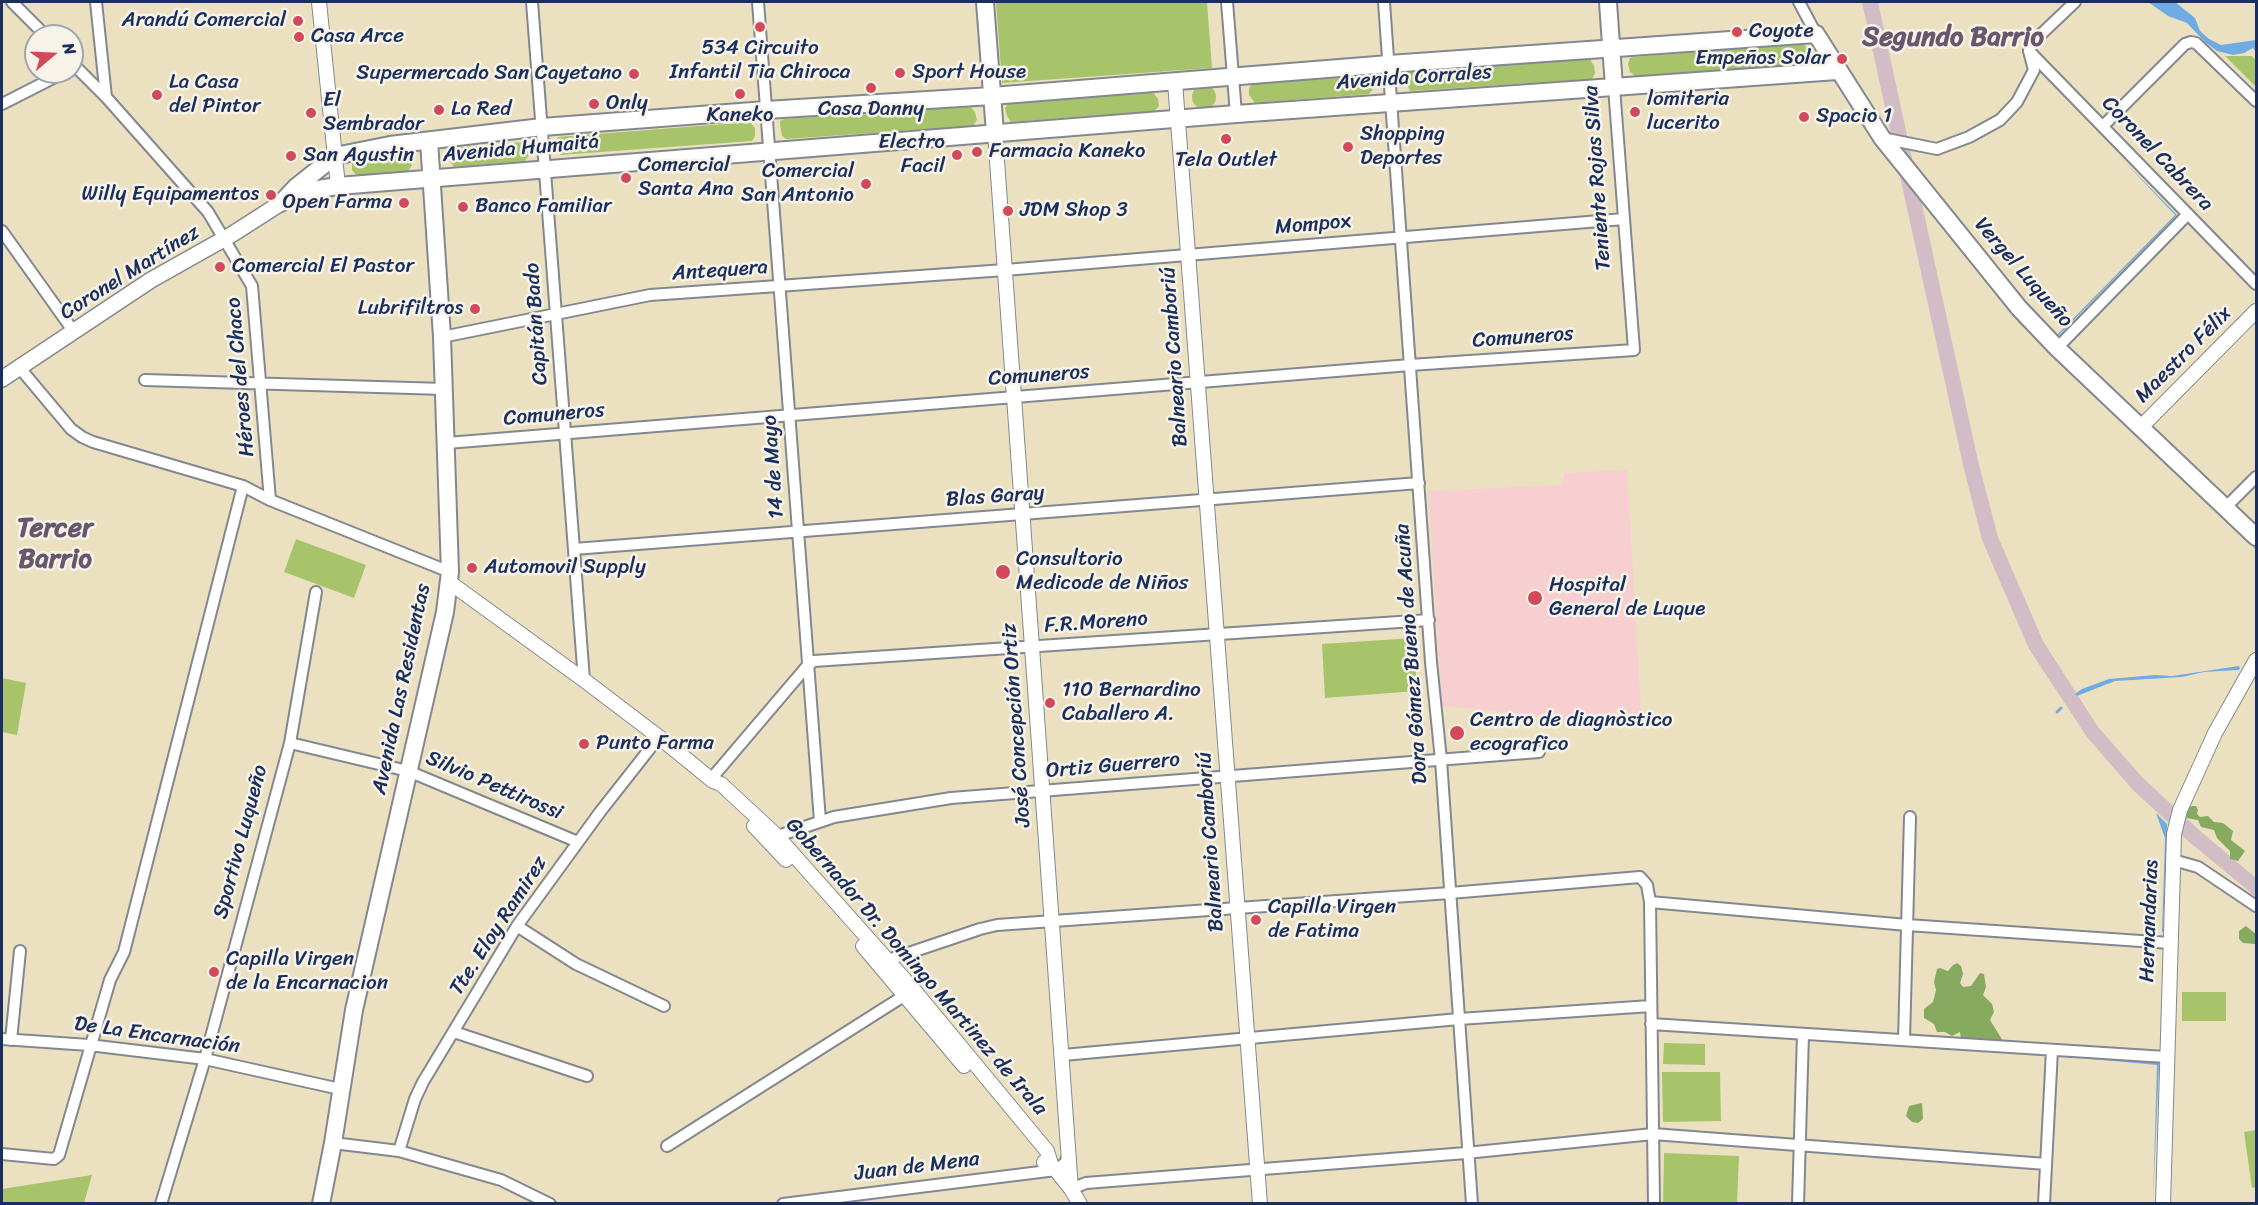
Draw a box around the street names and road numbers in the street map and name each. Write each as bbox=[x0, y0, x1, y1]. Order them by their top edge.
street label: Avenida Corrales bbox=[1335, 60, 1493, 96]
street label: Teniente Rojas Silva bbox=[1579, 85, 1617, 271]
street label: Coronel Cabrera bbox=[2096, 91, 2218, 217]
street label: Avenida Humaitá bbox=[442, 130, 600, 168]
street label: Mompox bbox=[1274, 209, 1352, 241]
street label: Vergel Luqueño bbox=[1968, 213, 2078, 333]
street label: Coronel Martínez bbox=[56, 220, 204, 326]
street label: Antequera bbox=[671, 255, 769, 287]
street label: Capitán Bado bbox=[520, 262, 554, 386]
street label: Balneario Camboriú bbox=[1156, 266, 1194, 448]
street label: Héroes del Chaco bbox=[221, 296, 261, 458]
street label: Maestro Félix bbox=[2130, 301, 2238, 409]
street label: Comuneros bbox=[1471, 322, 1575, 354]
street label: Comuneros bbox=[987, 360, 1091, 392]
street label: Comuneros bbox=[502, 398, 606, 432]
street label: 14 de Mayo bbox=[758, 414, 790, 520]
street label: Blas Garay bbox=[945, 481, 1045, 513]
street label: Dora Gómez Bueno de Acuña bbox=[1390, 523, 1434, 785]
street label: Avenida Las Residentas bbox=[367, 581, 437, 797]
street label: F.R.Moreno bbox=[1043, 607, 1149, 639]
street label: José Concepción Ortiz bbox=[997, 622, 1037, 828]
street label: Silvio Pettirossi bbox=[422, 746, 566, 826]
street label: Ortiz Guerrero bbox=[1045, 748, 1181, 784]
street label: Balneario Camboriú bbox=[1192, 751, 1230, 933]
street label: Sportivo Luqueño bbox=[208, 762, 274, 922]
street label: Gobernador Dr. Domingo Martinez de Irala bbox=[780, 813, 1052, 1121]
street label: Tte. Eloy Ramirez bbox=[445, 852, 553, 1000]
street label: Hernandarias bbox=[2135, 859, 2165, 983]
street label: De La Encarnación bbox=[72, 1012, 242, 1060]
street label: Juan de Mena bbox=[853, 1147, 981, 1187]

